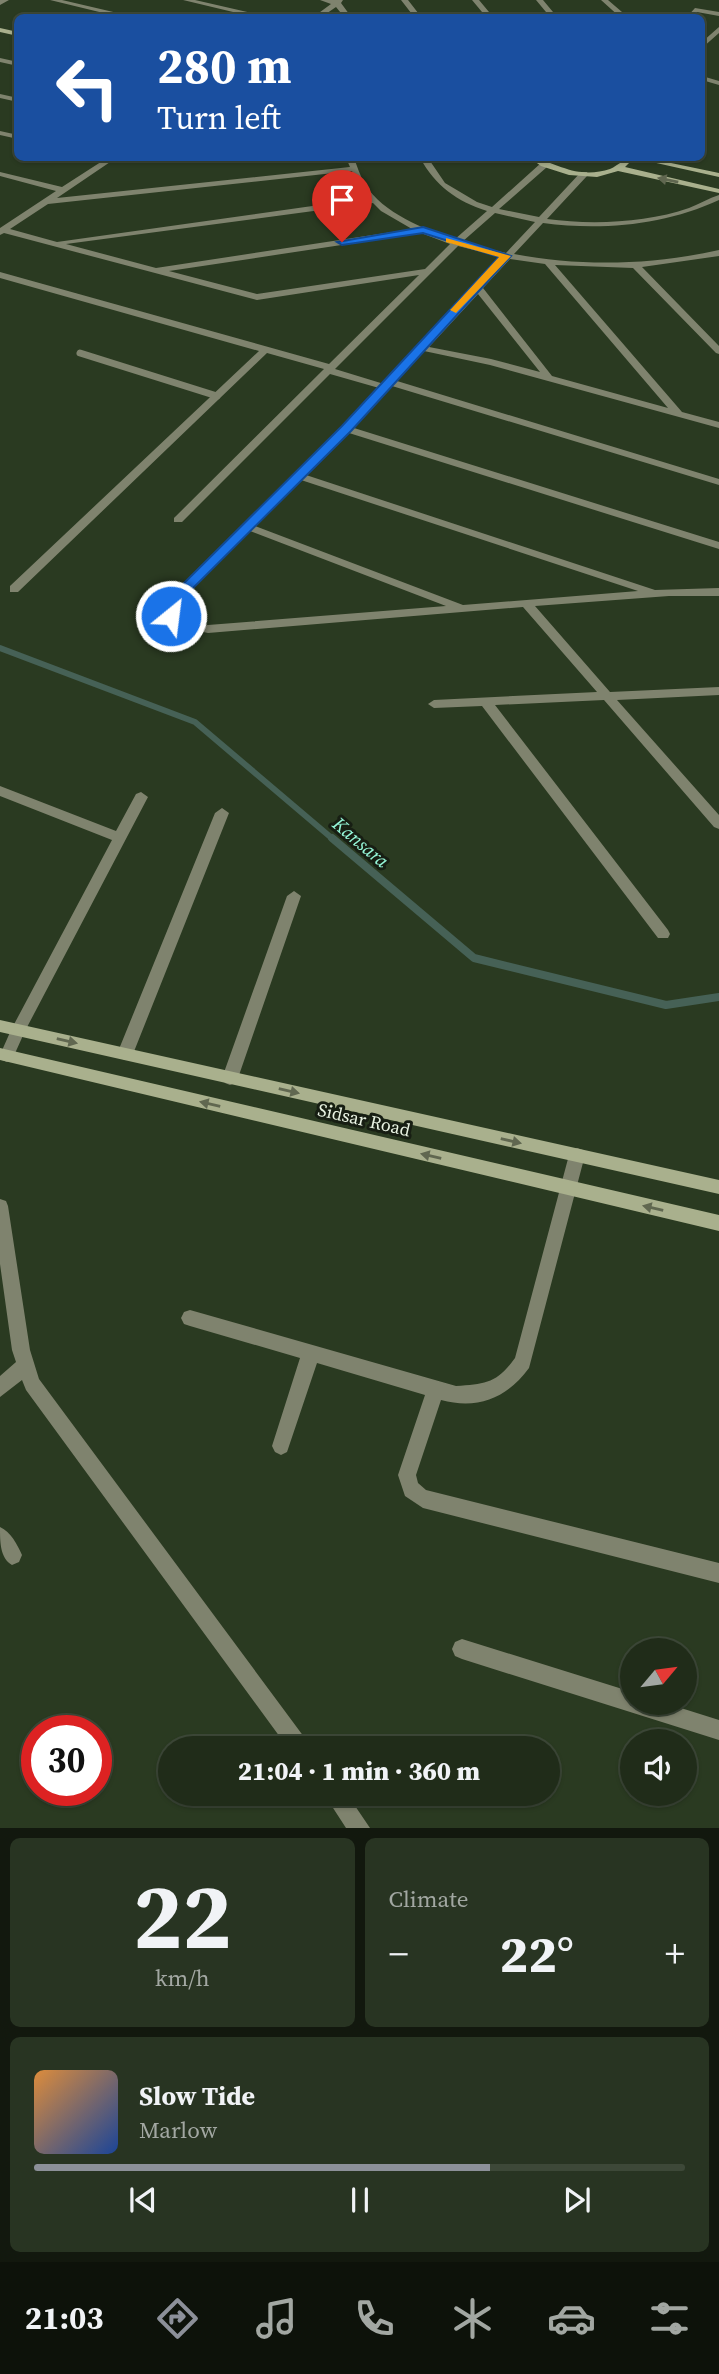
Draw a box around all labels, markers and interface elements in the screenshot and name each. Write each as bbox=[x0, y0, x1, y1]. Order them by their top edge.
text: 280 m bbox=[157, 32, 292, 99]
icon: left bbox=[42, 42, 133, 133]
text: Turn left bbox=[157, 96, 281, 140]
pin bbox=[312, 170, 372, 242]
one-way arrow bbox=[657, 174, 679, 185]
icon: arrive bbox=[323, 181, 361, 219]
position arrow bbox=[134, 579, 208, 653]
water label: Kansara bbox=[327, 810, 395, 873]
one-way arrow bbox=[56, 1036, 78, 1047]
one-way arrow bbox=[278, 1086, 300, 1097]
street label: Sidsar Road bbox=[315, 1097, 413, 1142]
one-way arrow bbox=[198, 1098, 220, 1109]
one-way arrow bbox=[500, 1135, 522, 1146]
one-way arrow bbox=[420, 1150, 442, 1161]
one-way arrow bbox=[641, 1202, 663, 1213]
north arrow bbox=[620, 1638, 696, 1715]
map controls bbox=[620, 1638, 697, 1806]
speed limit sign: 30 bbox=[21, 1715, 112, 1806]
button: sound bbox=[620, 1729, 697, 1806]
text: 21:04 · 1 min · 360 m bbox=[238, 1753, 480, 1789]
text: 22 bbox=[133, 1854, 232, 1978]
text: Climate bbox=[389, 1883, 468, 1915]
text: 22° bbox=[500, 1918, 574, 1989]
text: − bbox=[389, 1928, 409, 1980]
text: + bbox=[665, 1928, 685, 1980]
text: km/h bbox=[155, 1962, 210, 1994]
text: Slow Tide bbox=[139, 2078, 255, 2114]
text: Marlow bbox=[139, 2114, 217, 2146]
icon: previous bbox=[124, 2181, 162, 2219]
icon: pause bbox=[341, 2181, 379, 2219]
icon: next bbox=[558, 2181, 596, 2219]
icon: directions bbox=[153, 2294, 202, 2343]
icon: music bbox=[252, 2294, 301, 2343]
icon: phone bbox=[350, 2294, 399, 2343]
icon: climate bbox=[448, 2294, 497, 2343]
icon: car bbox=[547, 2294, 596, 2343]
icon: filters bbox=[645, 2294, 694, 2343]
text: 21:03 bbox=[25, 2296, 104, 2340]

